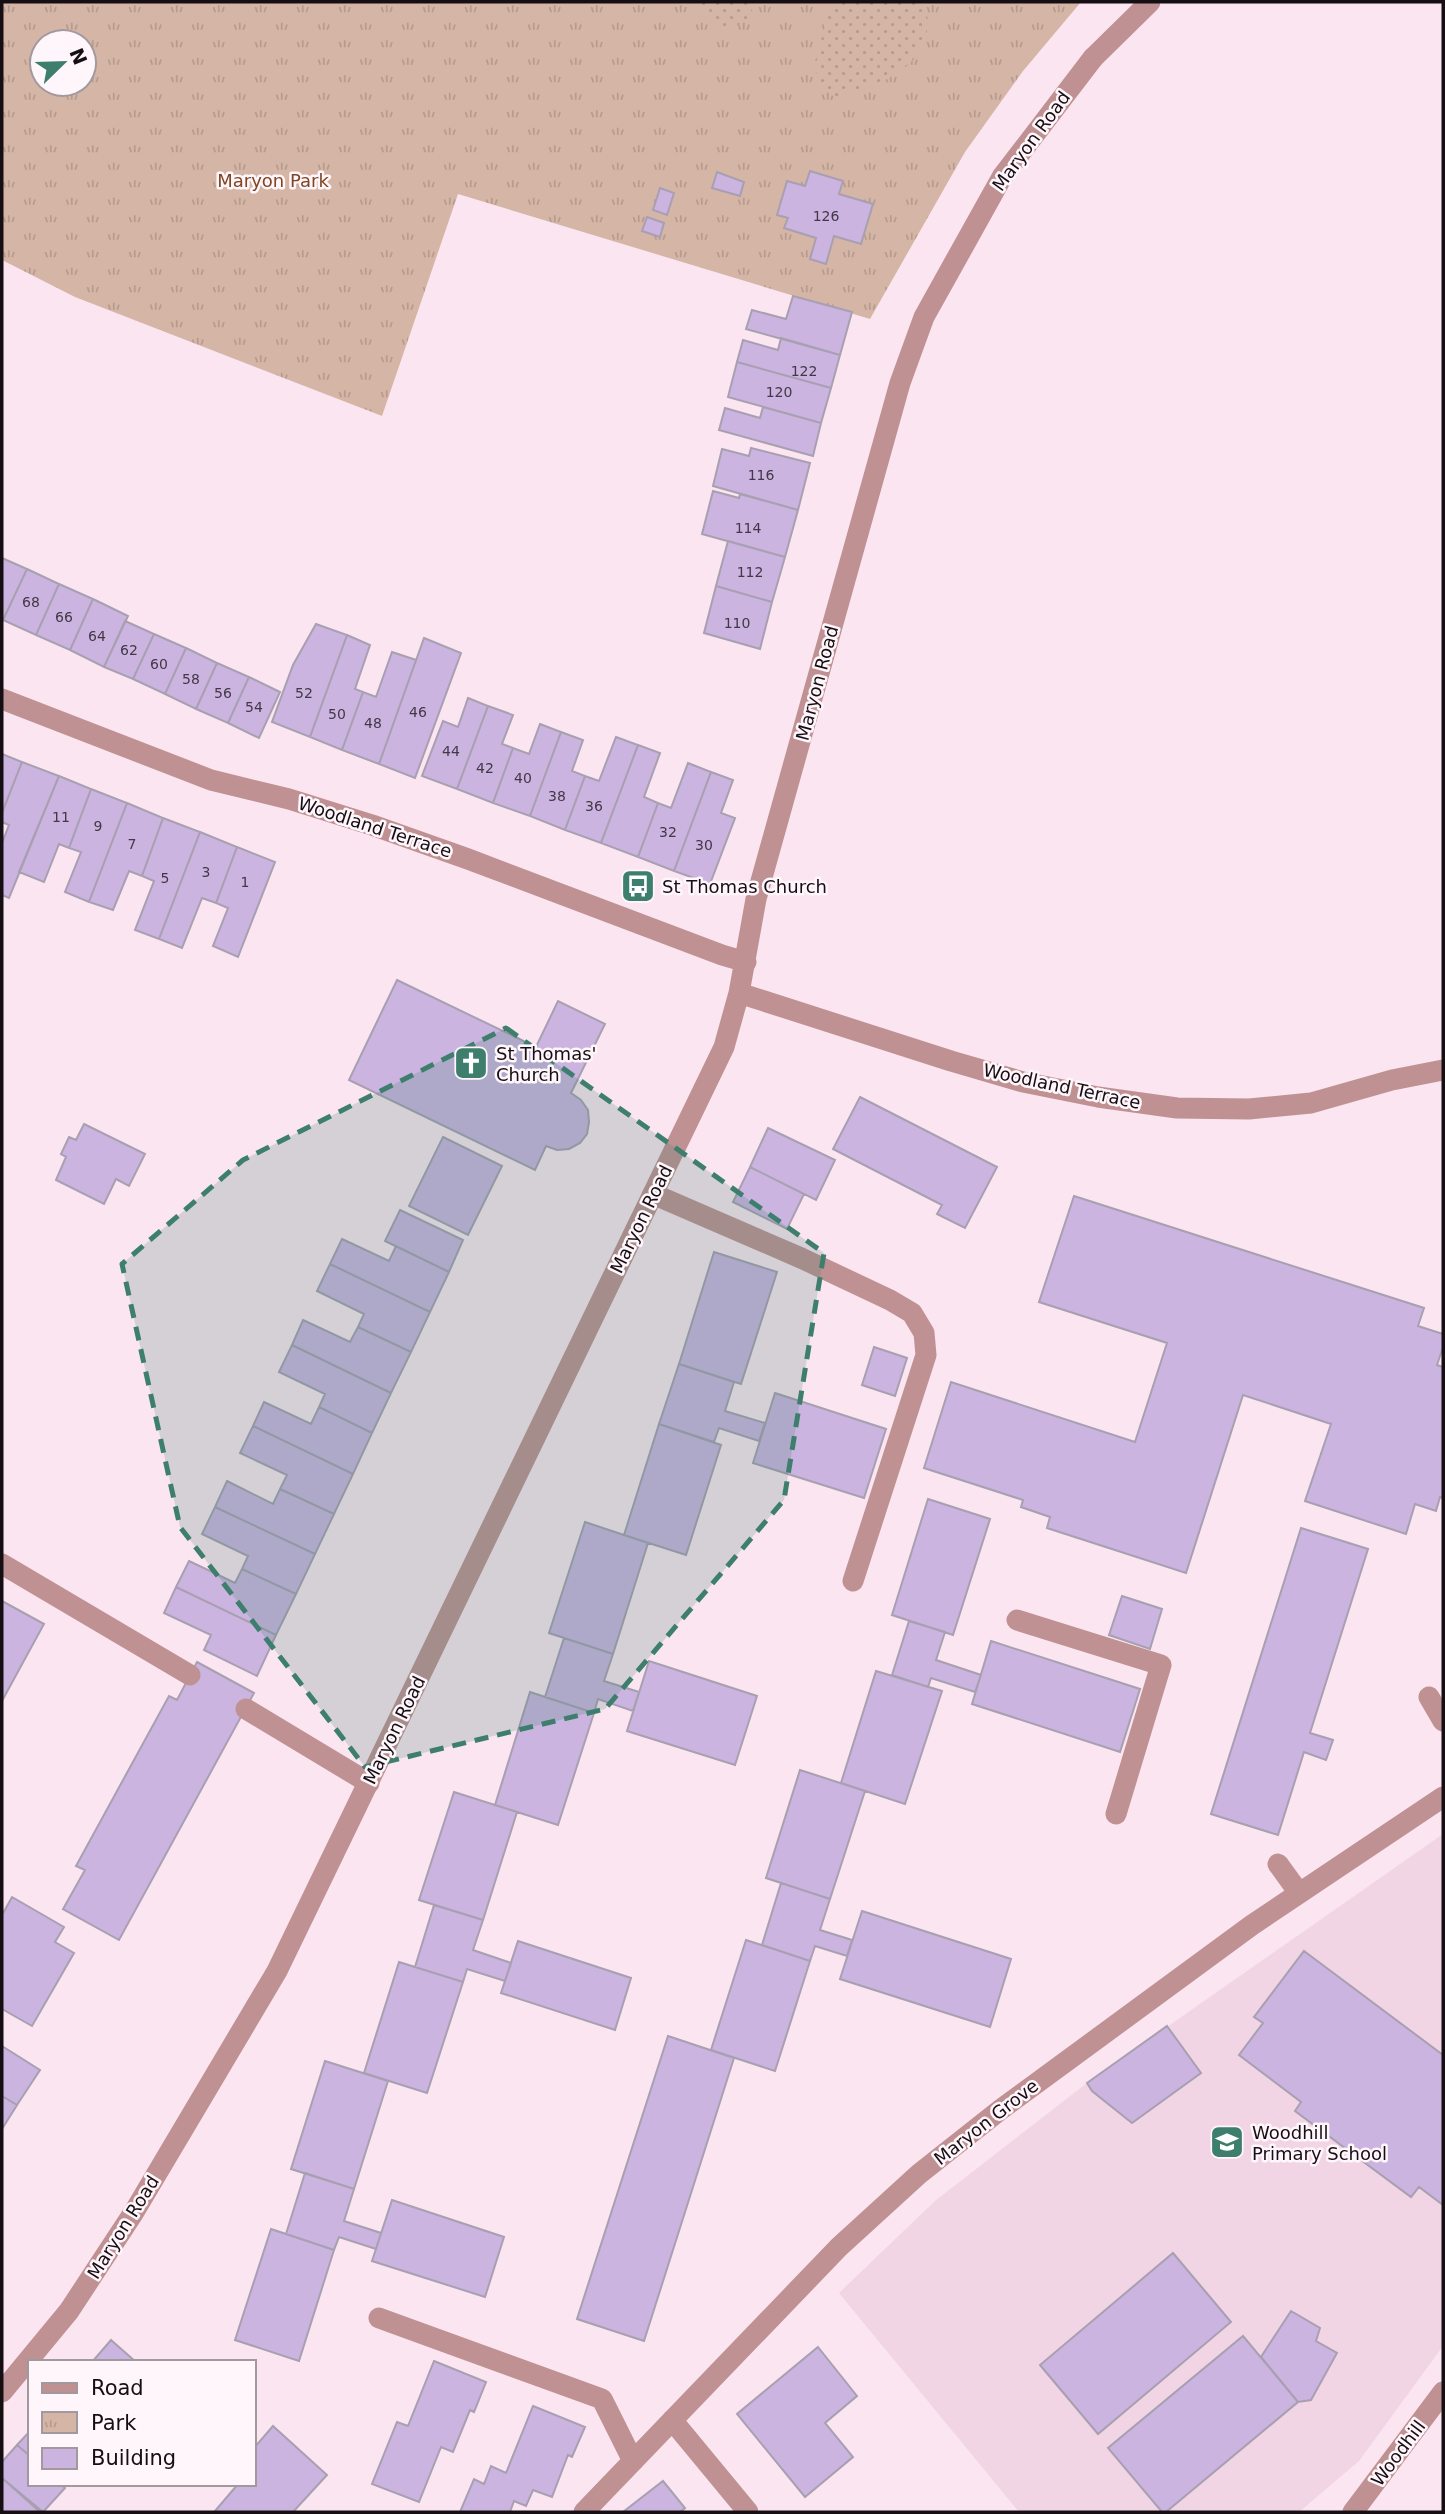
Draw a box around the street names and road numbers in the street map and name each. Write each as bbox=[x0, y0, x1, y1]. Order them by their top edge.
street label: Maryon Road bbox=[988, 87, 1074, 195]
street label: Maryon Road bbox=[792, 623, 842, 743]
street label: Woodland Terrace bbox=[296, 792, 454, 862]
street label: Woodland Terrace bbox=[981, 1059, 1143, 1113]
street label: Maryon Road bbox=[606, 1161, 676, 1277]
street label: Maryon Road bbox=[359, 1672, 429, 1788]
street label: Maryon Grove bbox=[930, 2075, 1042, 2169]
street label: Maryon Road bbox=[83, 2171, 163, 2283]
street label: Woodhill bbox=[1367, 2416, 1429, 2490]

